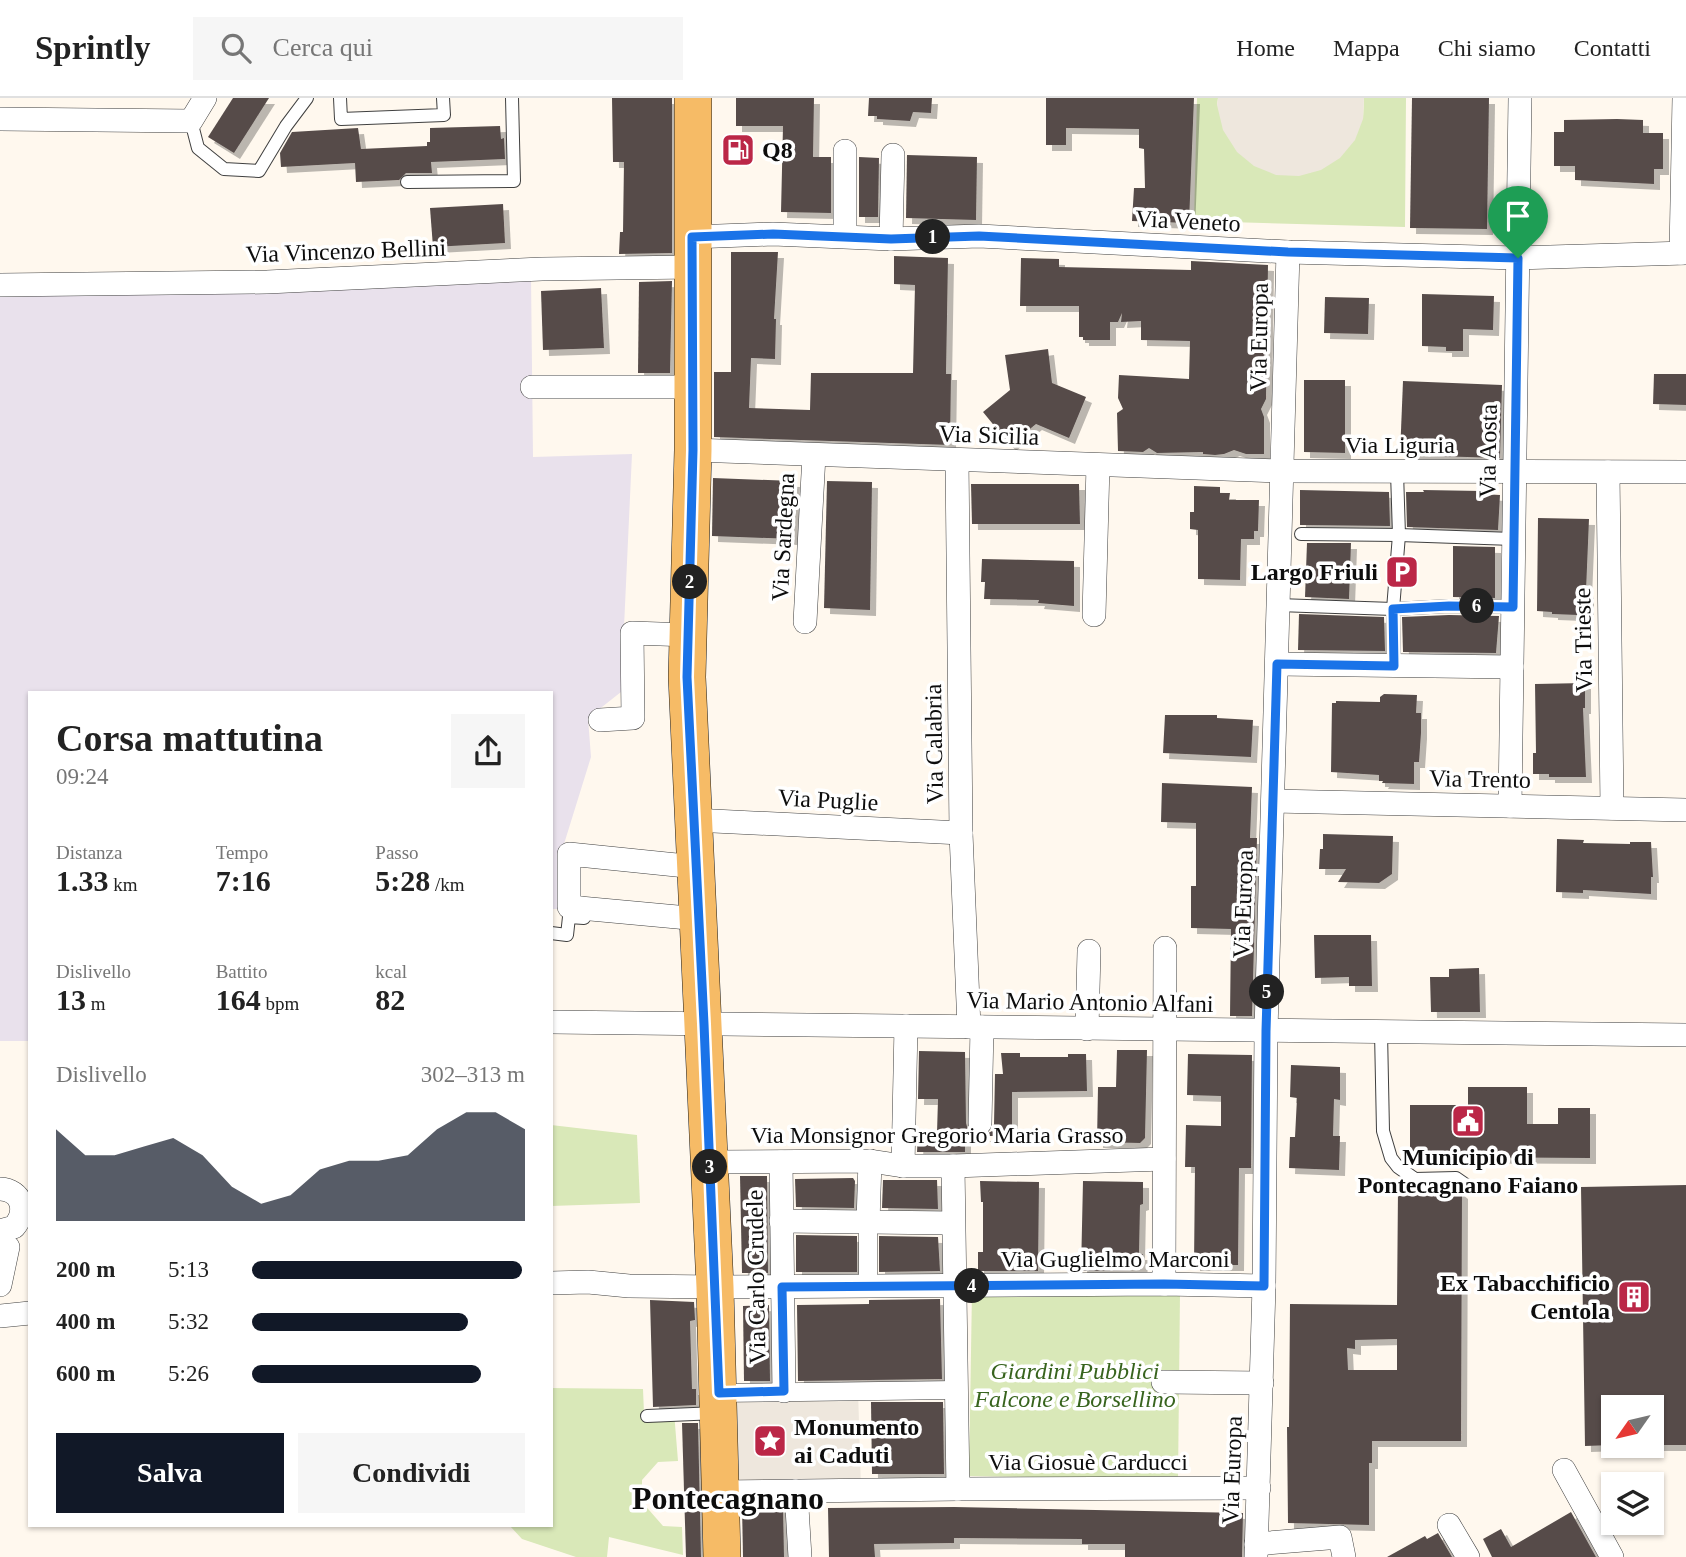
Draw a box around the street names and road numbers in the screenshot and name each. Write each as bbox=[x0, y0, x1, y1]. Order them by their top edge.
street label: Via Veneto bbox=[1135, 205, 1241, 237]
street label: Via Vincenzo Bellini bbox=[245, 234, 447, 267]
street label: Via Europa bbox=[1245, 282, 1273, 391]
street label: Via Aosta bbox=[1474, 403, 1502, 498]
street label: Via Sicilia bbox=[938, 420, 1040, 450]
street label: Via Liguria bbox=[1345, 432, 1455, 458]
street label: Via Sardegna bbox=[767, 472, 799, 602]
street label: Via Trieste bbox=[1569, 587, 1597, 693]
street label: Via Calabria bbox=[920, 683, 948, 804]
street label: Via Trento bbox=[1429, 765, 1531, 793]
street label: Via Puglie bbox=[777, 784, 879, 816]
street label: Via Europa bbox=[1228, 849, 1258, 959]
street label: Via Mario Antonio Alfani bbox=[966, 987, 1214, 1017]
street label: Via Monsignor Gregorio Maria Grasso bbox=[750, 1122, 1124, 1148]
street label: Via Carlo Crudele bbox=[741, 1190, 771, 1364]
street label: Via Guglielmo Marconi bbox=[1000, 1246, 1230, 1272]
street label: Via Europa bbox=[1217, 1415, 1247, 1525]
street label: Via Giosuè Carducci bbox=[988, 1449, 1188, 1475]

